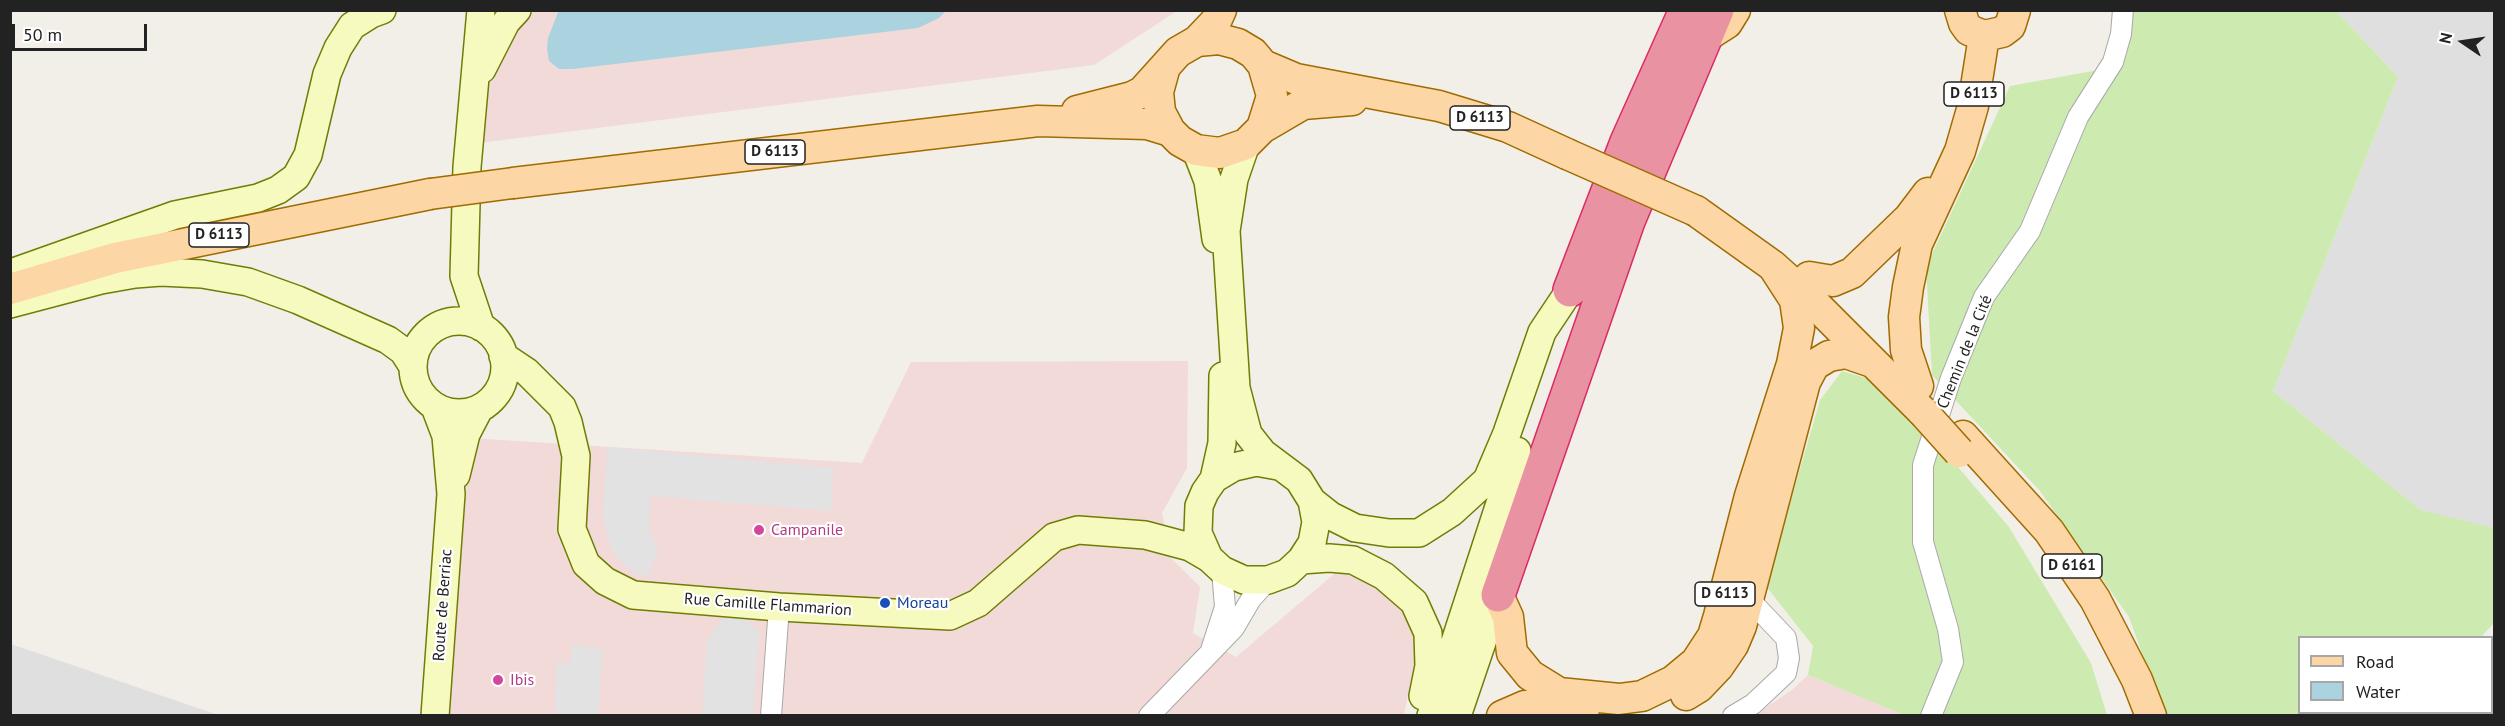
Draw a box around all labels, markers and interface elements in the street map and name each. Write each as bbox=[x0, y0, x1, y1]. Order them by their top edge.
scale bar bbox=[15, 12, 150, 50]
north arrow bbox=[2433, 12, 2493, 72]
text: 50 m bbox=[23, 23, 62, 46]
text: N bbox=[2435, 31, 2456, 45]
road number: D 6113 bbox=[1944, 82, 2004, 106]
road number: D 6113 bbox=[1450, 106, 1510, 130]
road number: D 6113 bbox=[745, 140, 805, 164]
road number: D 6113 bbox=[189, 223, 249, 247]
street label: Chemin de la Cité bbox=[1933, 292, 1997, 412]
place label: Campanile bbox=[771, 520, 843, 540]
marker: Campanile bbox=[752, 523, 766, 537]
street label: Route de Berriac bbox=[430, 548, 456, 662]
road number: D 6161 bbox=[2042, 554, 2102, 578]
road number: D 6113 bbox=[1695, 582, 1755, 606]
street label: Rue Camille Flammarion bbox=[684, 590, 852, 620]
place label: Moreau bbox=[897, 593, 948, 613]
marker: Moreau bbox=[878, 596, 892, 610]
legend bbox=[2298, 636, 2493, 714]
text: Road bbox=[2356, 650, 2394, 673]
place label: Ibis bbox=[510, 670, 534, 690]
marker: Ibis bbox=[491, 673, 505, 687]
text: Water bbox=[2356, 680, 2400, 703]

